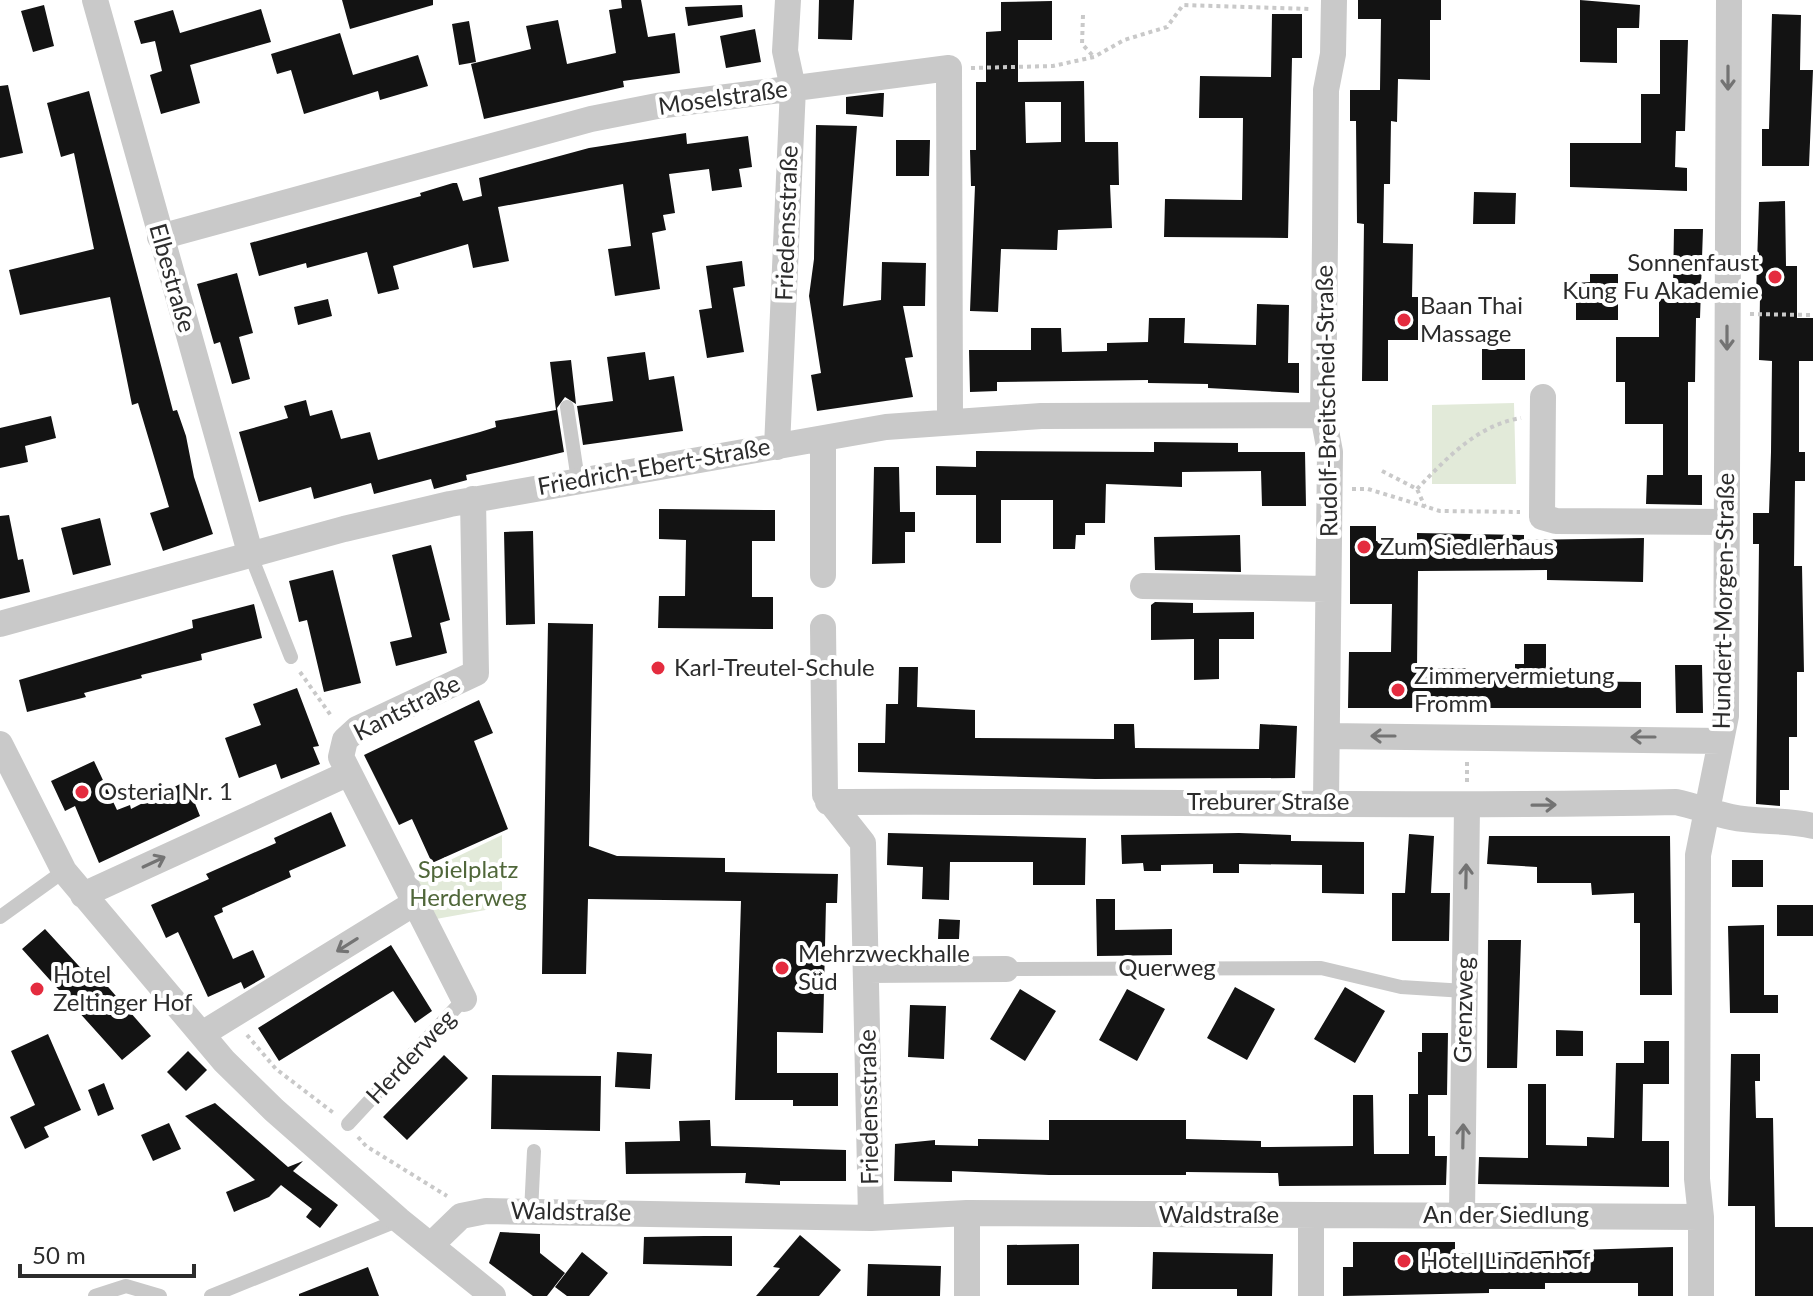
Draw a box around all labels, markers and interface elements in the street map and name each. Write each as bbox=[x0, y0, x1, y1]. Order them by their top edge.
one-way arrow bbox=[1721, 64, 1736, 91]
street label: Moselstraße bbox=[656, 73, 789, 120]
street label: Friedensstraße bbox=[768, 145, 803, 301]
street label: Elbestraße bbox=[144, 220, 203, 335]
place label: Sonnenfaust Kung Fu Akademie bbox=[1562, 247, 1759, 304]
street label: Rudolf-Breitscheid-Straße bbox=[1309, 265, 1342, 537]
marker: Sonnenfaust Kung Fu Akademie bbox=[1766, 268, 1784, 286]
place label: Baan Thai Massage bbox=[1420, 290, 1523, 347]
marker: Baan Thai Massage bbox=[1395, 311, 1413, 329]
one-way arrow bbox=[1719, 324, 1735, 351]
street label: Friedrich-Ebert-Straße bbox=[535, 431, 772, 500]
street label: Hundert-Morgen-Straße bbox=[1706, 472, 1739, 730]
place label: Zum Siedlerhaus bbox=[1380, 531, 1554, 560]
marker: Zum Siedlerhaus bbox=[1355, 538, 1373, 556]
place label: Karl-Treutel-Schule bbox=[674, 652, 875, 681]
marker: Karl-Treutel-Schule bbox=[649, 659, 667, 677]
place label: Zimmervermietung Fromm bbox=[1414, 660, 1614, 717]
street label: Kantstraße bbox=[348, 667, 464, 746]
marker: Zimmervermietung Fromm bbox=[1389, 681, 1407, 699]
one-way arrow bbox=[1370, 728, 1397, 744]
one-way arrow bbox=[1630, 729, 1657, 745]
place label: Osteria Nr. 1 bbox=[98, 776, 233, 805]
marker: Osteria Nr. 1 bbox=[73, 783, 91, 801]
street label: Treburer Straße bbox=[1187, 786, 1349, 815]
one-way arrow bbox=[1530, 797, 1557, 813]
one-way arrow bbox=[142, 854, 166, 869]
park label: Spielplatz Herderweg bbox=[409, 854, 527, 911]
one-way arrow bbox=[1458, 863, 1474, 890]
one-way arrow bbox=[336, 937, 359, 953]
place label: Mehrzweckhalle Süd bbox=[798, 938, 970, 995]
street label: Querweg bbox=[1118, 952, 1216, 981]
street label: Grenzweg bbox=[1447, 957, 1478, 1063]
place label: Hotel Zeltinger Hof bbox=[53, 959, 193, 1016]
marker: Mehrzweckhalle Süd bbox=[773, 959, 791, 977]
marker: Hotel Zeltinger Hof bbox=[28, 980, 46, 998]
street label: Herderweg bbox=[359, 1003, 461, 1109]
street label: Friedensstraße bbox=[852, 1029, 883, 1185]
one-way arrow bbox=[1455, 1123, 1471, 1150]
street label: Waldstraße bbox=[510, 1195, 632, 1226]
street label: Waldstraße bbox=[1159, 1199, 1279, 1228]
street label: An der Siedlung bbox=[1423, 1199, 1589, 1228]
scale bar bbox=[20, 1228, 194, 1278]
text: 50 m bbox=[32, 1240, 86, 1269]
place label: Hotel Lindenhof bbox=[1420, 1245, 1591, 1274]
marker: Hotel Lindenhof bbox=[1395, 1252, 1413, 1270]

